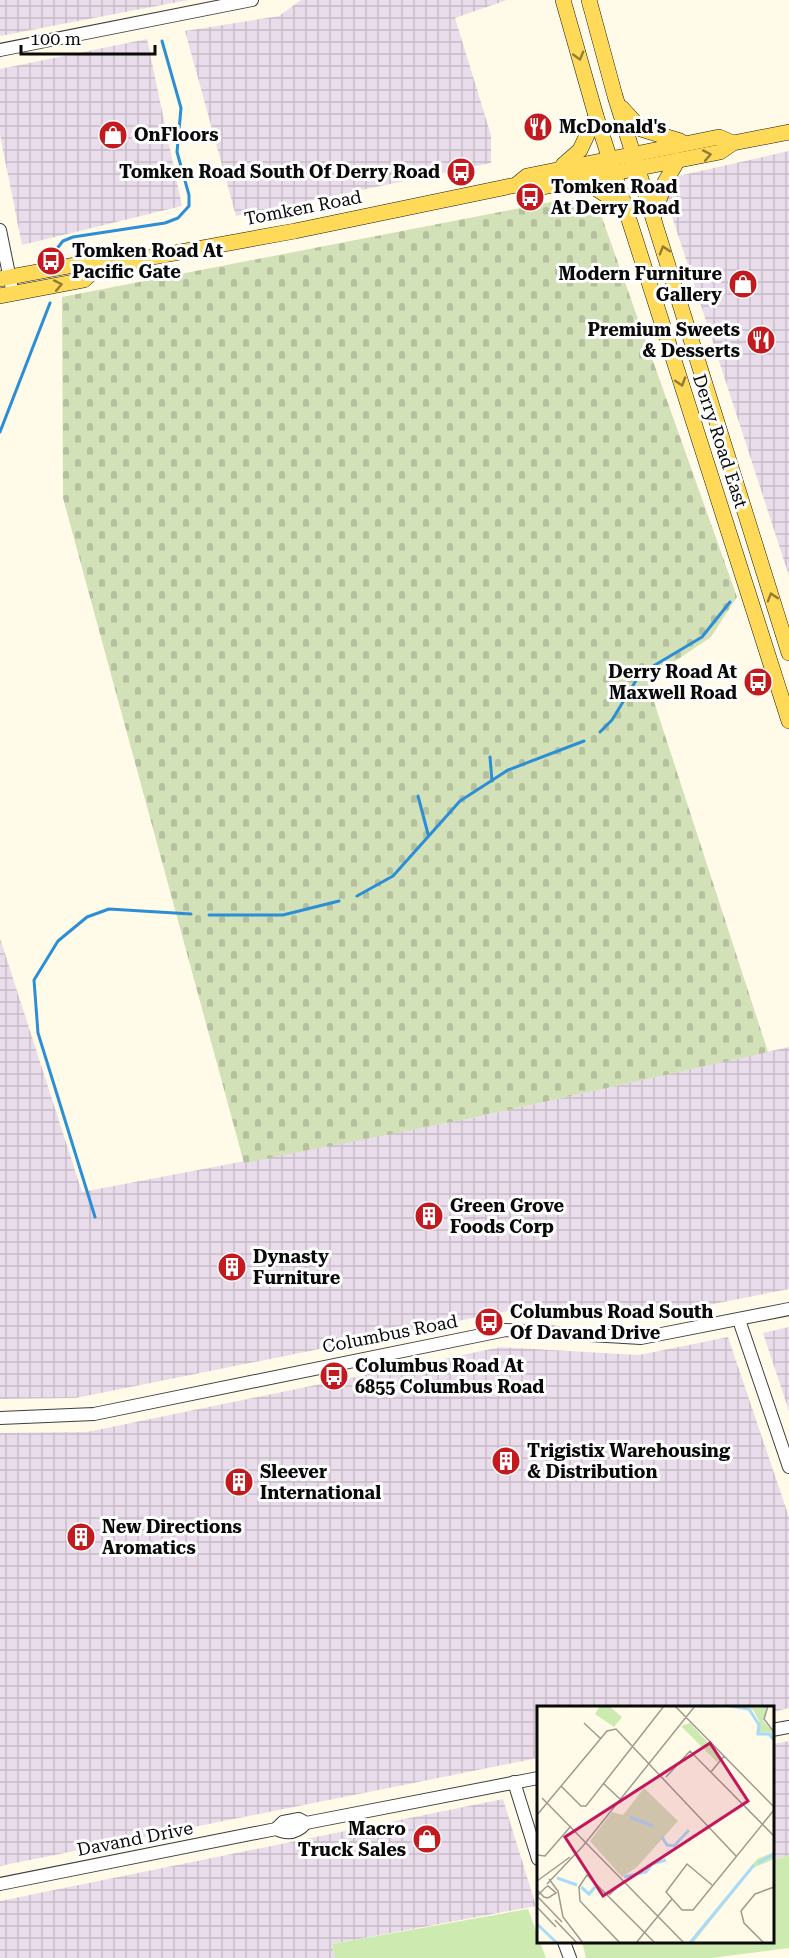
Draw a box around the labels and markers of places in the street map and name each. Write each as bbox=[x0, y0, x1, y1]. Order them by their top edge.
restaurant icon: McDonald's bbox=[522, 111, 554, 143]
place label: McDonald's bbox=[559, 116, 666, 137]
shop icon: OnFloors bbox=[97, 119, 129, 151]
place label: OnFloors bbox=[134, 124, 219, 145]
bus stop icon: Tomken Road South Of Derry Road bbox=[445, 156, 477, 188]
place label: Tomken Road South Of Derry Road bbox=[119, 161, 440, 182]
place label: Tomken Road At Derry Road bbox=[551, 176, 680, 218]
bus stop icon: Tomken Road At Derry Road bbox=[514, 181, 546, 213]
place label: Tomken Road At Pacific Gate bbox=[72, 240, 223, 282]
bus stop icon: Tomken Road At Pacific Gate bbox=[35, 245, 67, 277]
place label: Modern Furniture Gallery bbox=[559, 263, 722, 305]
shop icon: Modern Furniture Gallery bbox=[727, 268, 759, 300]
place label: Premium Sweets & Desserts bbox=[587, 319, 740, 361]
restaurant icon: Premium Sweets & Desserts bbox=[745, 324, 777, 356]
place label: Derry Road At Maxwell Road bbox=[608, 661, 737, 703]
bus stop icon: Derry Road At Maxwell Road bbox=[742, 666, 774, 698]
place label: Green Grove Foods Corp bbox=[450, 1195, 565, 1237]
building icon: Green Grove Foods Corp bbox=[413, 1200, 445, 1232]
place label: Dynasty Furniture bbox=[253, 1246, 341, 1288]
building icon: Dynasty Furniture bbox=[216, 1251, 248, 1283]
place label: Columbus Road South Of Davand Drive bbox=[510, 1301, 713, 1343]
bus stop icon: Columbus Road South Of Davand Drive bbox=[473, 1306, 505, 1338]
place label: Columbus Road At 6855 Columbus Road bbox=[355, 1355, 544, 1397]
bus stop icon: Columbus Road At 6855 Columbus Road bbox=[318, 1360, 350, 1392]
place label: Trigistix Warehousing & Distribution bbox=[527, 1440, 731, 1482]
building icon: Trigistix Warehousing & Distribution bbox=[490, 1445, 522, 1477]
place label: Sleever International bbox=[260, 1461, 381, 1503]
building icon: Sleever International bbox=[223, 1466, 255, 1498]
place label: New Directions Aromatics bbox=[102, 1516, 242, 1558]
building icon: New Directions Aromatics bbox=[65, 1521, 97, 1553]
place label: Macro Truck Sales bbox=[298, 1818, 406, 1860]
shop icon: Macro Truck Sales bbox=[411, 1823, 443, 1855]

